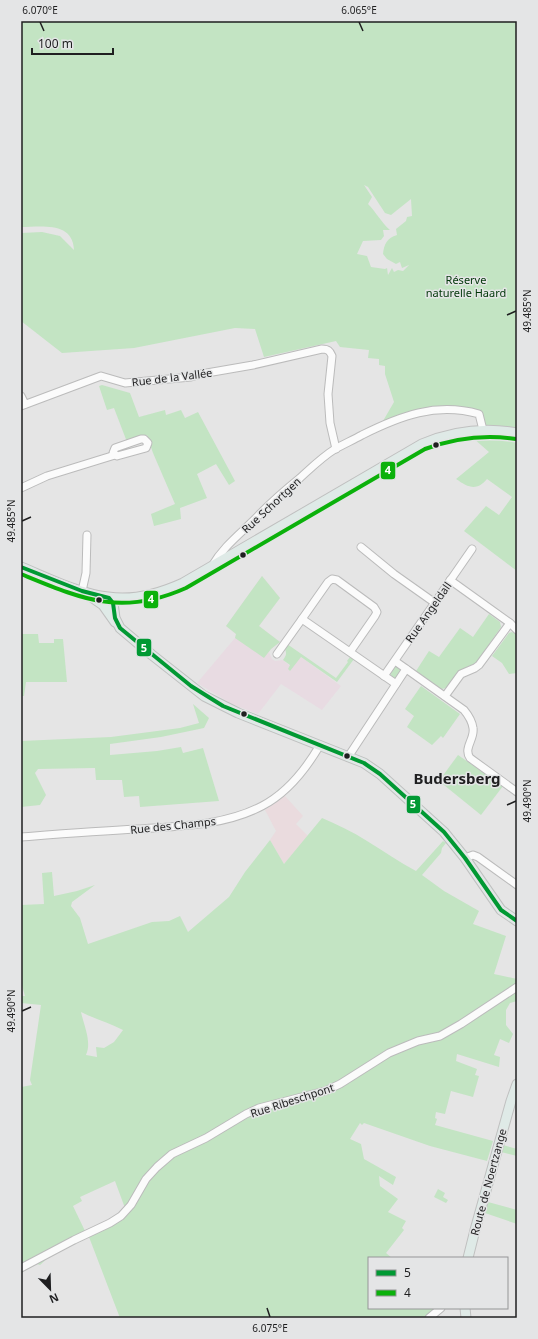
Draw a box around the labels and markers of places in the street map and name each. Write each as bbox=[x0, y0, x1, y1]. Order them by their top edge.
unlabelled marker bbox=[431, 440, 441, 450]
unlabelled marker bbox=[238, 550, 248, 560]
unlabelled marker bbox=[94, 595, 104, 605]
unlabelled marker bbox=[239, 709, 249, 719]
unlabelled marker bbox=[342, 751, 352, 761]

